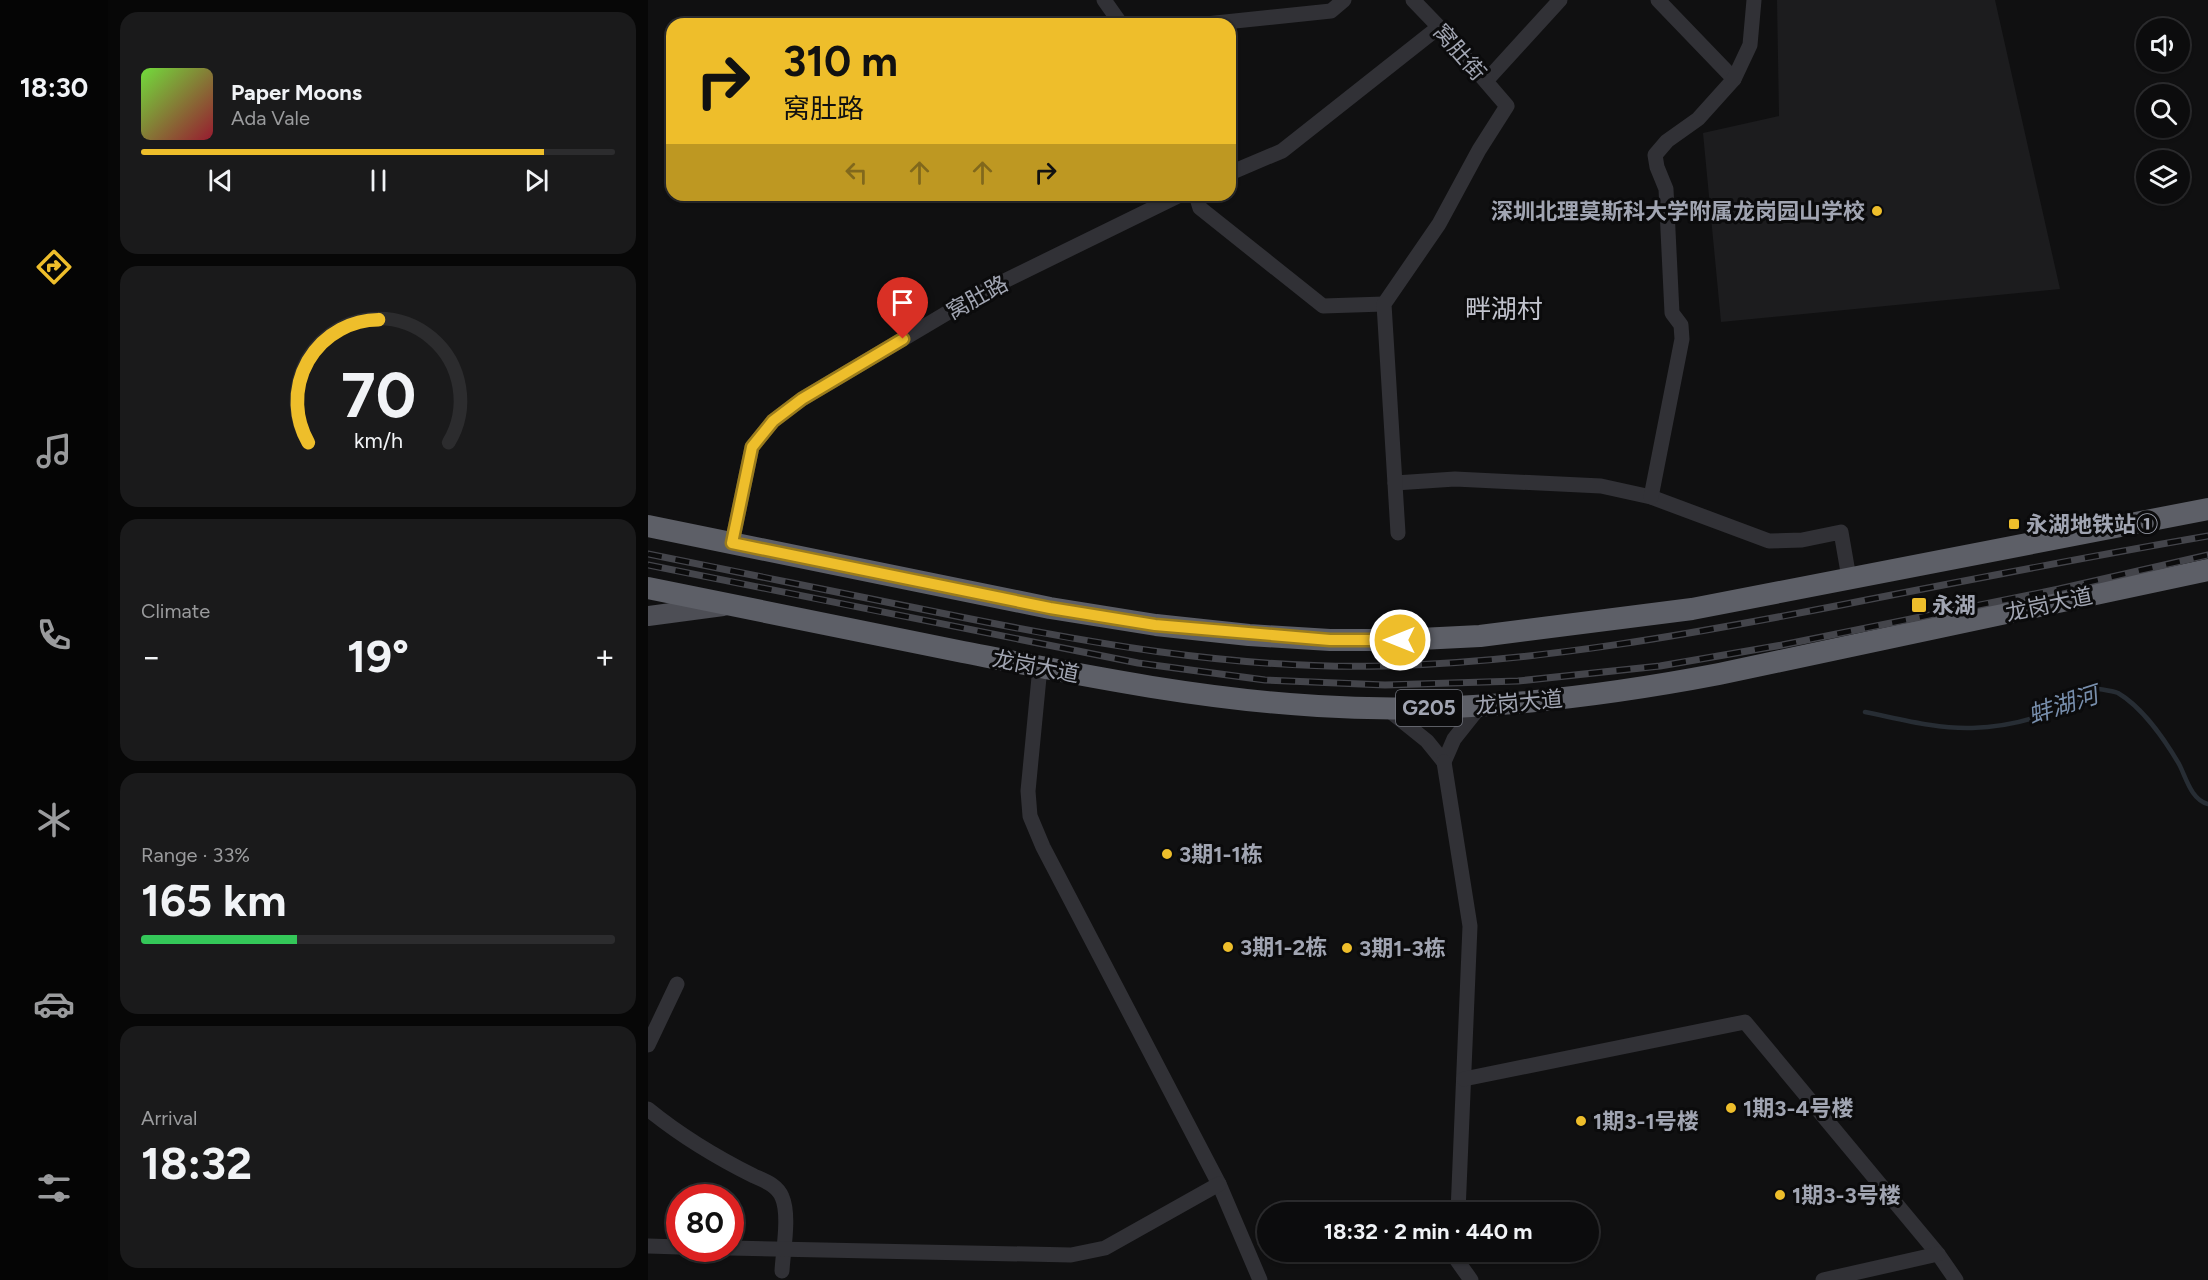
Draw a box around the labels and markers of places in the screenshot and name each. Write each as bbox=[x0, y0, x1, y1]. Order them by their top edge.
place label: 深圳北理莫斯科大学附属龙岗园山学校 bbox=[1491, 198, 1865, 225]
marker: 深圳北理莫斯科大学附属龙岗园山学校 bbox=[1870, 204, 1884, 218]
pin bbox=[877, 277, 928, 339]
place label: 永湖地铁站① bbox=[2026, 511, 2158, 538]
marker: 永湖地铁站① bbox=[2007, 517, 2021, 531]
place label: 永湖 bbox=[1932, 592, 1976, 619]
marker: 永湖 bbox=[1910, 596, 1928, 614]
place label: 3期1-1栋 bbox=[1179, 841, 1263, 868]
marker: 3期1-1栋 bbox=[1160, 847, 1174, 861]
place label: 3期1-2栋 bbox=[1240, 934, 1327, 961]
place label: 3期1-3栋 bbox=[1359, 935, 1446, 962]
marker: 3期1-2栋 bbox=[1221, 940, 1235, 954]
marker: 3期1-3栋 bbox=[1340, 941, 1354, 955]
place label: 1期3-4号楼 bbox=[1743, 1095, 1853, 1122]
marker: 1期3-4号楼 bbox=[1724, 1101, 1738, 1115]
place label: 1期3-1号楼 bbox=[1593, 1108, 1699, 1135]
marker: 1期3-1号楼 bbox=[1574, 1114, 1588, 1128]
place label: 1期3-3号楼 bbox=[1792, 1182, 1901, 1209]
marker: 1期3-3号楼 bbox=[1773, 1188, 1787, 1202]

